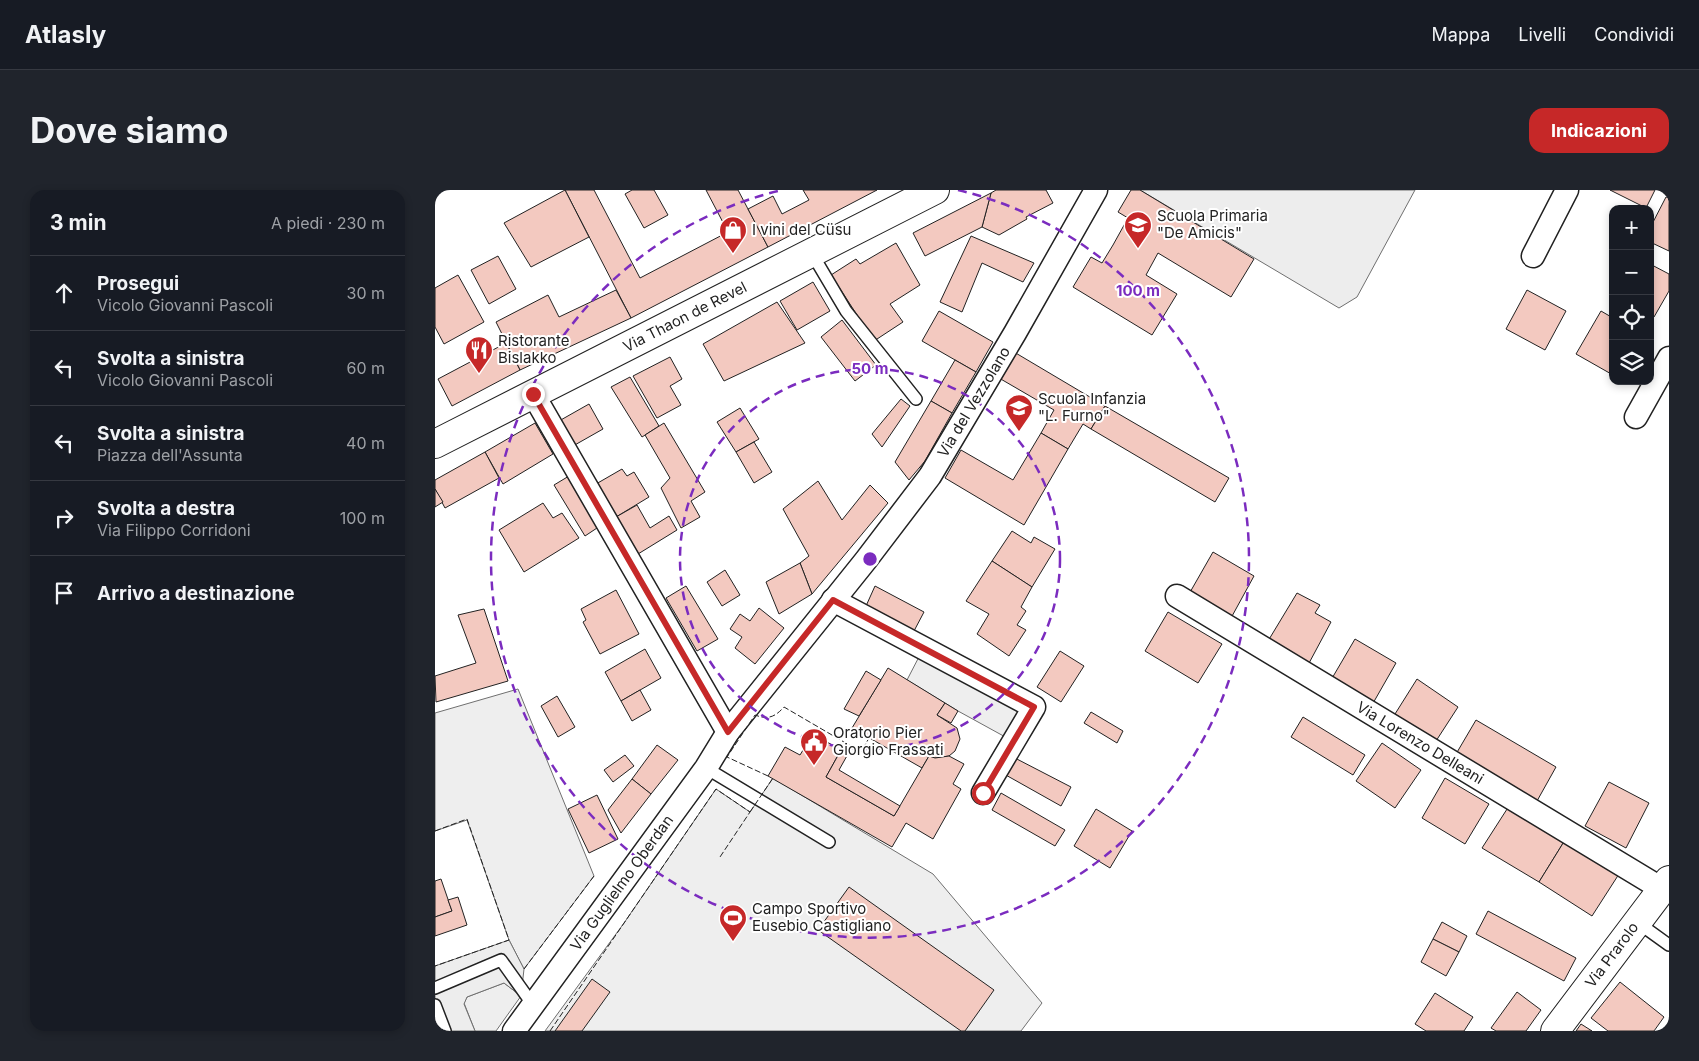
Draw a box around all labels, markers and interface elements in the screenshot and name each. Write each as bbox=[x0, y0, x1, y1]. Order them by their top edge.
text: Atlasly bbox=[25, 20, 106, 49]
text: Mappa bbox=[1432, 24, 1490, 45]
text: Livelli bbox=[1518, 24, 1566, 45]
text: Condividi bbox=[1594, 24, 1674, 45]
button: Indicazioni bbox=[1529, 108, 1669, 153]
text: Dove siamo bbox=[30, 109, 228, 151]
map controls bbox=[1609, 205, 1654, 385]
button: + bbox=[1609, 205, 1654, 250]
place label: Scuola Primaria "De Amicis" bbox=[1157, 206, 1268, 242]
text: 3 min bbox=[50, 210, 106, 235]
school or university icon: Scuola Primaria "De Amicis" bbox=[1123, 210, 1153, 249]
text: A piedi · 230 m bbox=[271, 213, 385, 233]
shop icon: I vini del Cüsu bbox=[718, 215, 748, 254]
place label: I vini del Cüsu bbox=[752, 220, 851, 239]
button: − bbox=[1609, 250, 1654, 295]
text: Prosegui bbox=[97, 272, 179, 295]
street label: Via Thaon de Revel bbox=[620, 277, 750, 356]
icon: ahead bbox=[50, 279, 78, 307]
text: 100 m bbox=[1116, 281, 1160, 300]
text: 30 m bbox=[347, 283, 385, 303]
text: Vicolo Giovanni Pascoli bbox=[97, 295, 273, 315]
button: locate bbox=[1609, 295, 1654, 340]
place label: Ristorante Bislakko bbox=[498, 331, 569, 367]
restaurant icon: Ristorante Bislakko bbox=[464, 335, 494, 374]
button: layers bbox=[1609, 340, 1654, 385]
street label: Via del Vezzolano bbox=[933, 343, 1014, 461]
text: Svolta a sinistra bbox=[97, 347, 245, 370]
icon: left bbox=[50, 354, 78, 382]
text: 60 m bbox=[346, 358, 385, 378]
text: 50 m bbox=[852, 359, 888, 378]
text: Vicolo Giovanni Pascoli bbox=[97, 370, 273, 390]
route end bbox=[522, 383, 545, 406]
place label: Scuola Infanzia "L. Furno" bbox=[1038, 389, 1146, 425]
school or university icon: Scuola Infanzia "L. Furno" bbox=[1004, 393, 1034, 432]
text: Svolta a sinistra bbox=[97, 422, 245, 445]
icon: left bbox=[50, 429, 78, 457]
text: 40 m bbox=[346, 433, 385, 453]
text: Piazza dell'Assunta bbox=[97, 445, 243, 465]
text: Svolta a destra bbox=[97, 497, 235, 520]
icon: right bbox=[50, 504, 78, 532]
text: 100 m bbox=[340, 508, 385, 528]
text: Via Filippo Corridoni bbox=[97, 520, 251, 540]
centre of rings bbox=[861, 550, 879, 568]
icon: arrive bbox=[50, 579, 78, 607]
text: Arrivo a destinazione bbox=[97, 582, 295, 605]
street label: Via Lorenzo Delleani bbox=[1353, 697, 1487, 788]
place label: Oratorio Pier Giorgio Frassati bbox=[833, 723, 944, 759]
public building icon: Oratorio Pier Giorgio Frassati bbox=[799, 727, 829, 766]
route start bbox=[972, 782, 995, 805]
street label: Via Guglielmo Oberdan bbox=[566, 811, 677, 954]
place label: Campo Sportivo Eusebio Castigliano bbox=[752, 899, 891, 935]
sports icon: Campo Sportivo Eusebio Castigliano bbox=[718, 903, 748, 942]
street label: Via Prarolo bbox=[1581, 918, 1642, 991]

